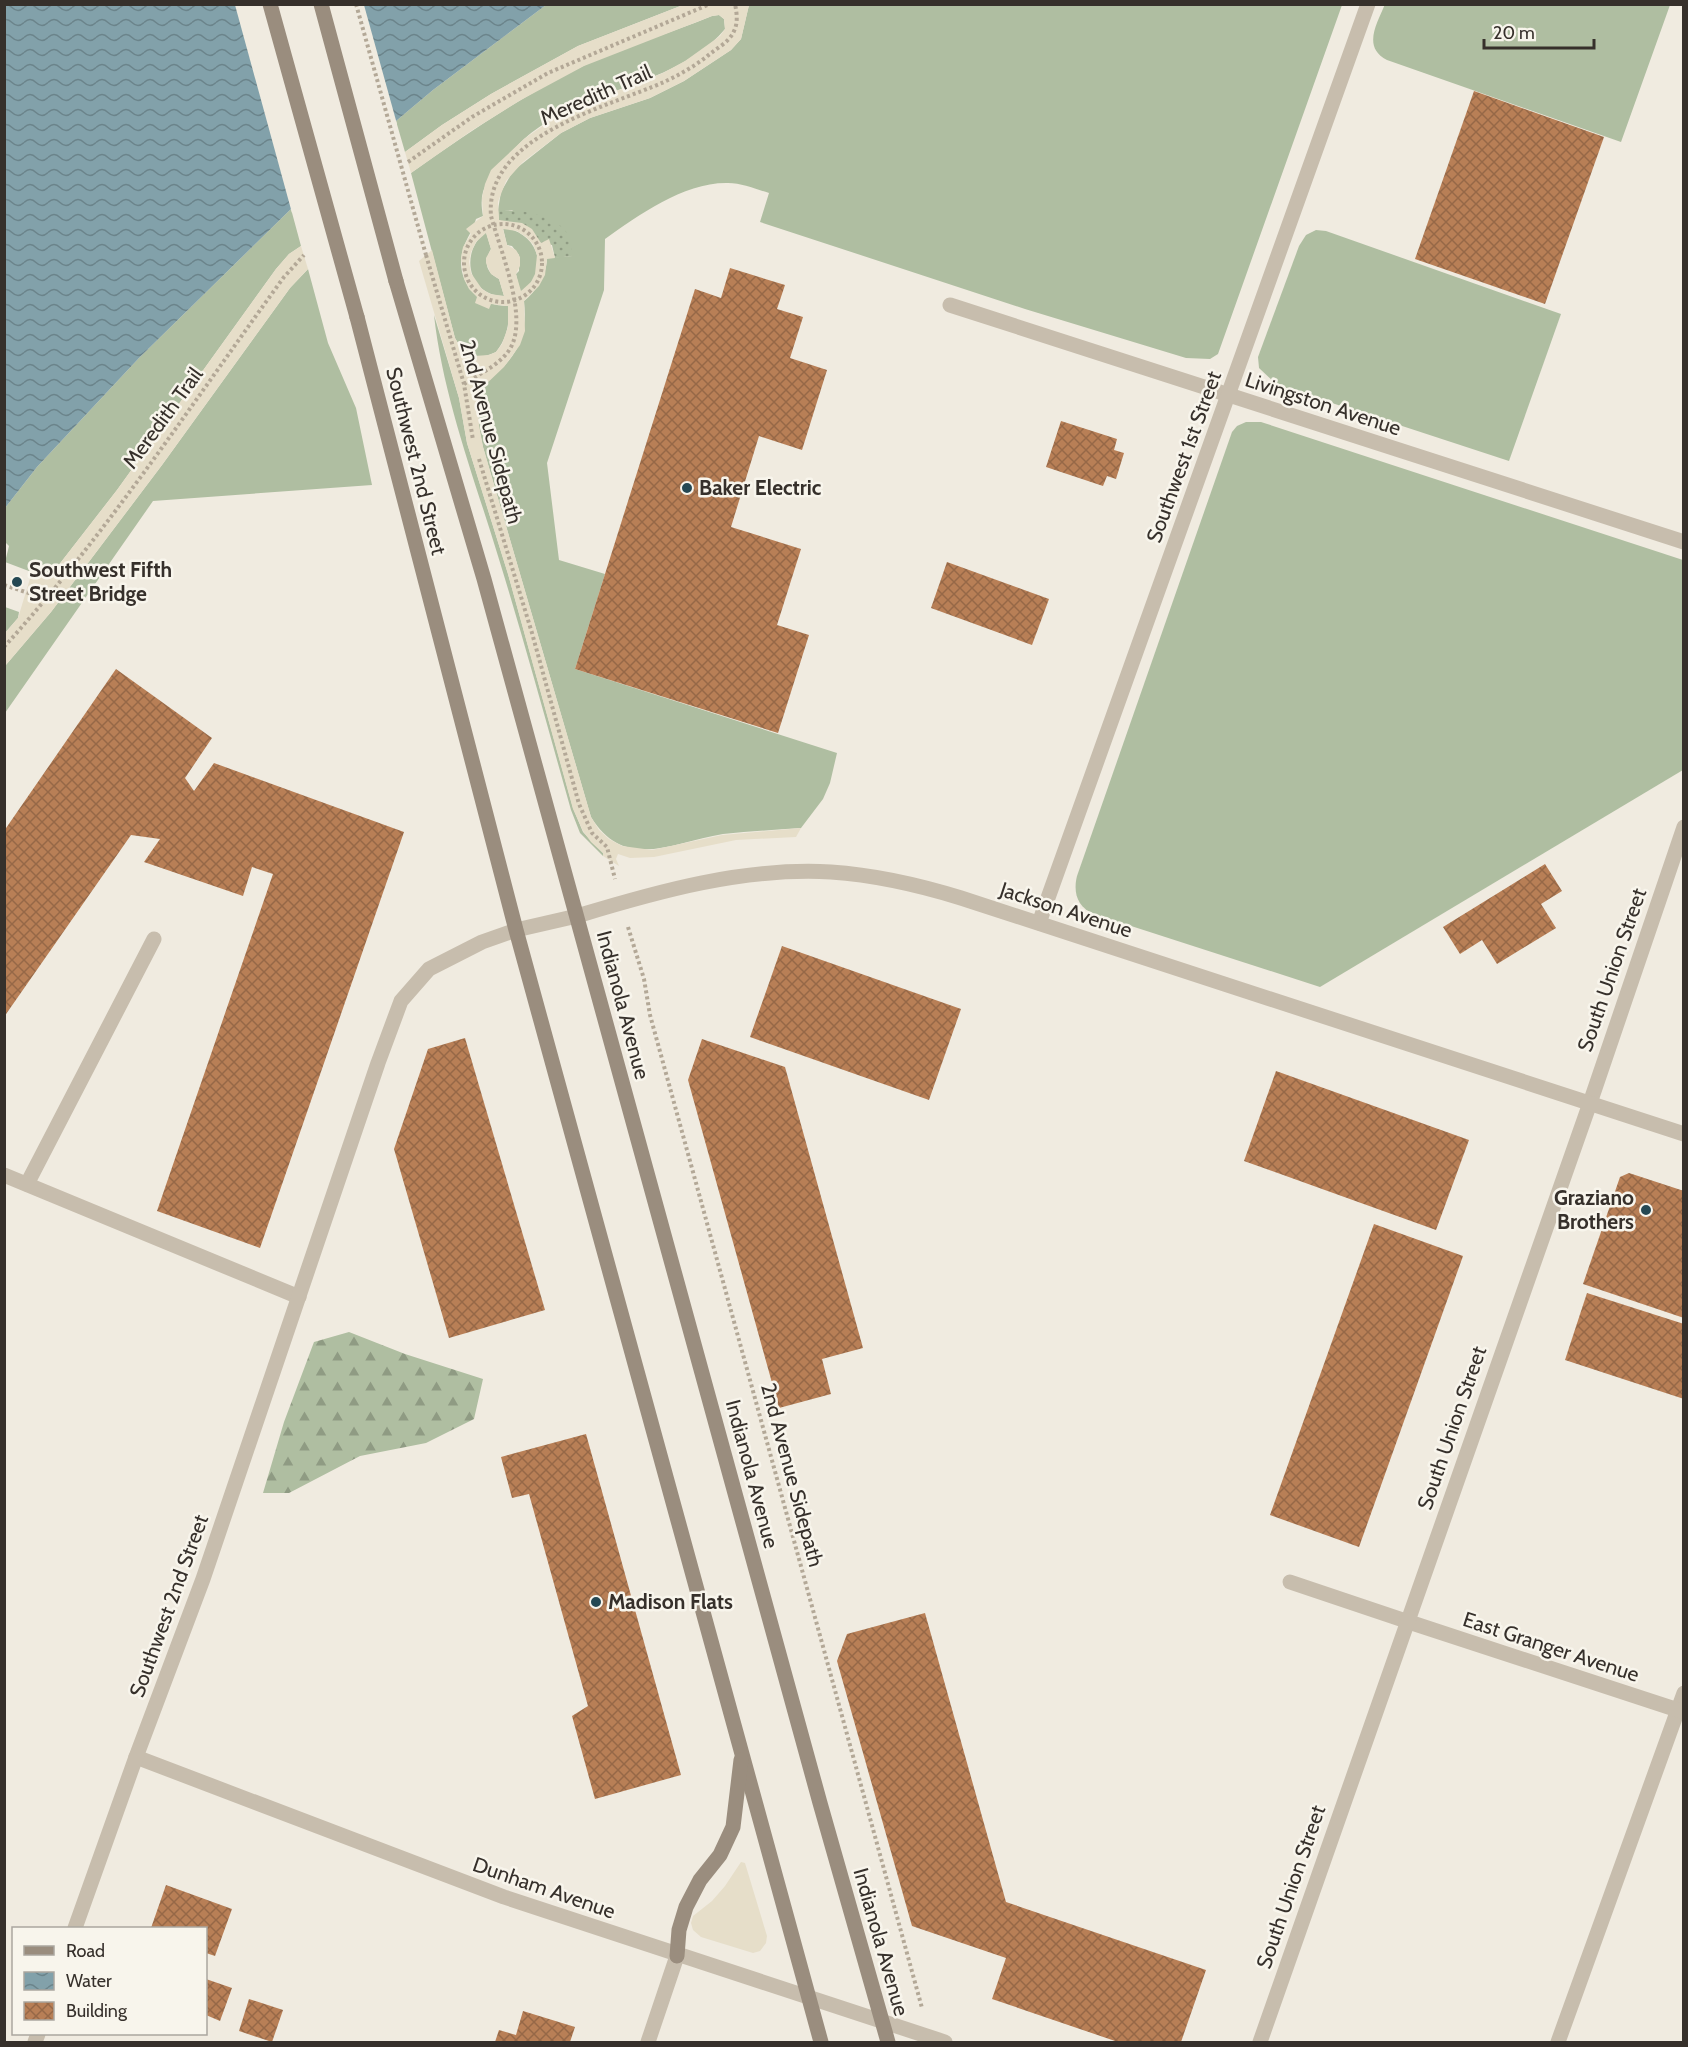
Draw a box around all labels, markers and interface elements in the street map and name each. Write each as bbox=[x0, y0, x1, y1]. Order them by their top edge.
scale bar bbox=[1484, 12, 1594, 50]
text: 20 m bbox=[1493, 22, 1535, 44]
street label: Meredith Trail bbox=[536, 59, 655, 130]
street label: 2nd Avenue Sidepath bbox=[455, 337, 528, 527]
street label: Meredith Trail bbox=[117, 362, 208, 473]
street label: Southwest 2nd Street bbox=[381, 364, 452, 557]
street label: Livingston Avenue bbox=[1242, 367, 1404, 441]
street label: Southwest 1st Street bbox=[1141, 368, 1226, 546]
place label: Baker Electric bbox=[699, 475, 822, 500]
marker: Baker Electric bbox=[680, 481, 694, 495]
place label: Southwest Fifth Street Bridge bbox=[29, 557, 172, 606]
marker: Southwest Fifth Street Bridge bbox=[10, 575, 24, 589]
street label: Jackson Avenue bbox=[996, 876, 1136, 943]
street label: South Union Street bbox=[1572, 885, 1651, 1055]
street label: Indianola Avenue bbox=[592, 928, 655, 1082]
place label: Graziano Brothers bbox=[1554, 1185, 1634, 1234]
marker: Graziano Brothers bbox=[1639, 1203, 1653, 1217]
street label: South Union Street bbox=[1412, 1343, 1491, 1513]
street label: 2nd Avenue Sidepath bbox=[756, 1380, 829, 1570]
street label: Indianola Avenue bbox=[721, 1397, 784, 1551]
street label: Southwest 2nd Street bbox=[124, 1511, 213, 1701]
place label: Madison Flats bbox=[608, 1589, 733, 1614]
marker: Madison Flats bbox=[589, 1595, 603, 1609]
street label: East Granger Avenue bbox=[1460, 1606, 1643, 1687]
street label: South Union Street bbox=[1251, 1802, 1330, 1972]
street label: Dunham Avenue bbox=[470, 1851, 619, 1924]
street label: Indianola Avenue bbox=[848, 1865, 915, 2019]
legend bbox=[12, 1927, 207, 2035]
text: Road bbox=[66, 1940, 105, 1962]
text: Water bbox=[66, 1970, 112, 1992]
text: Building bbox=[66, 2000, 128, 2022]

